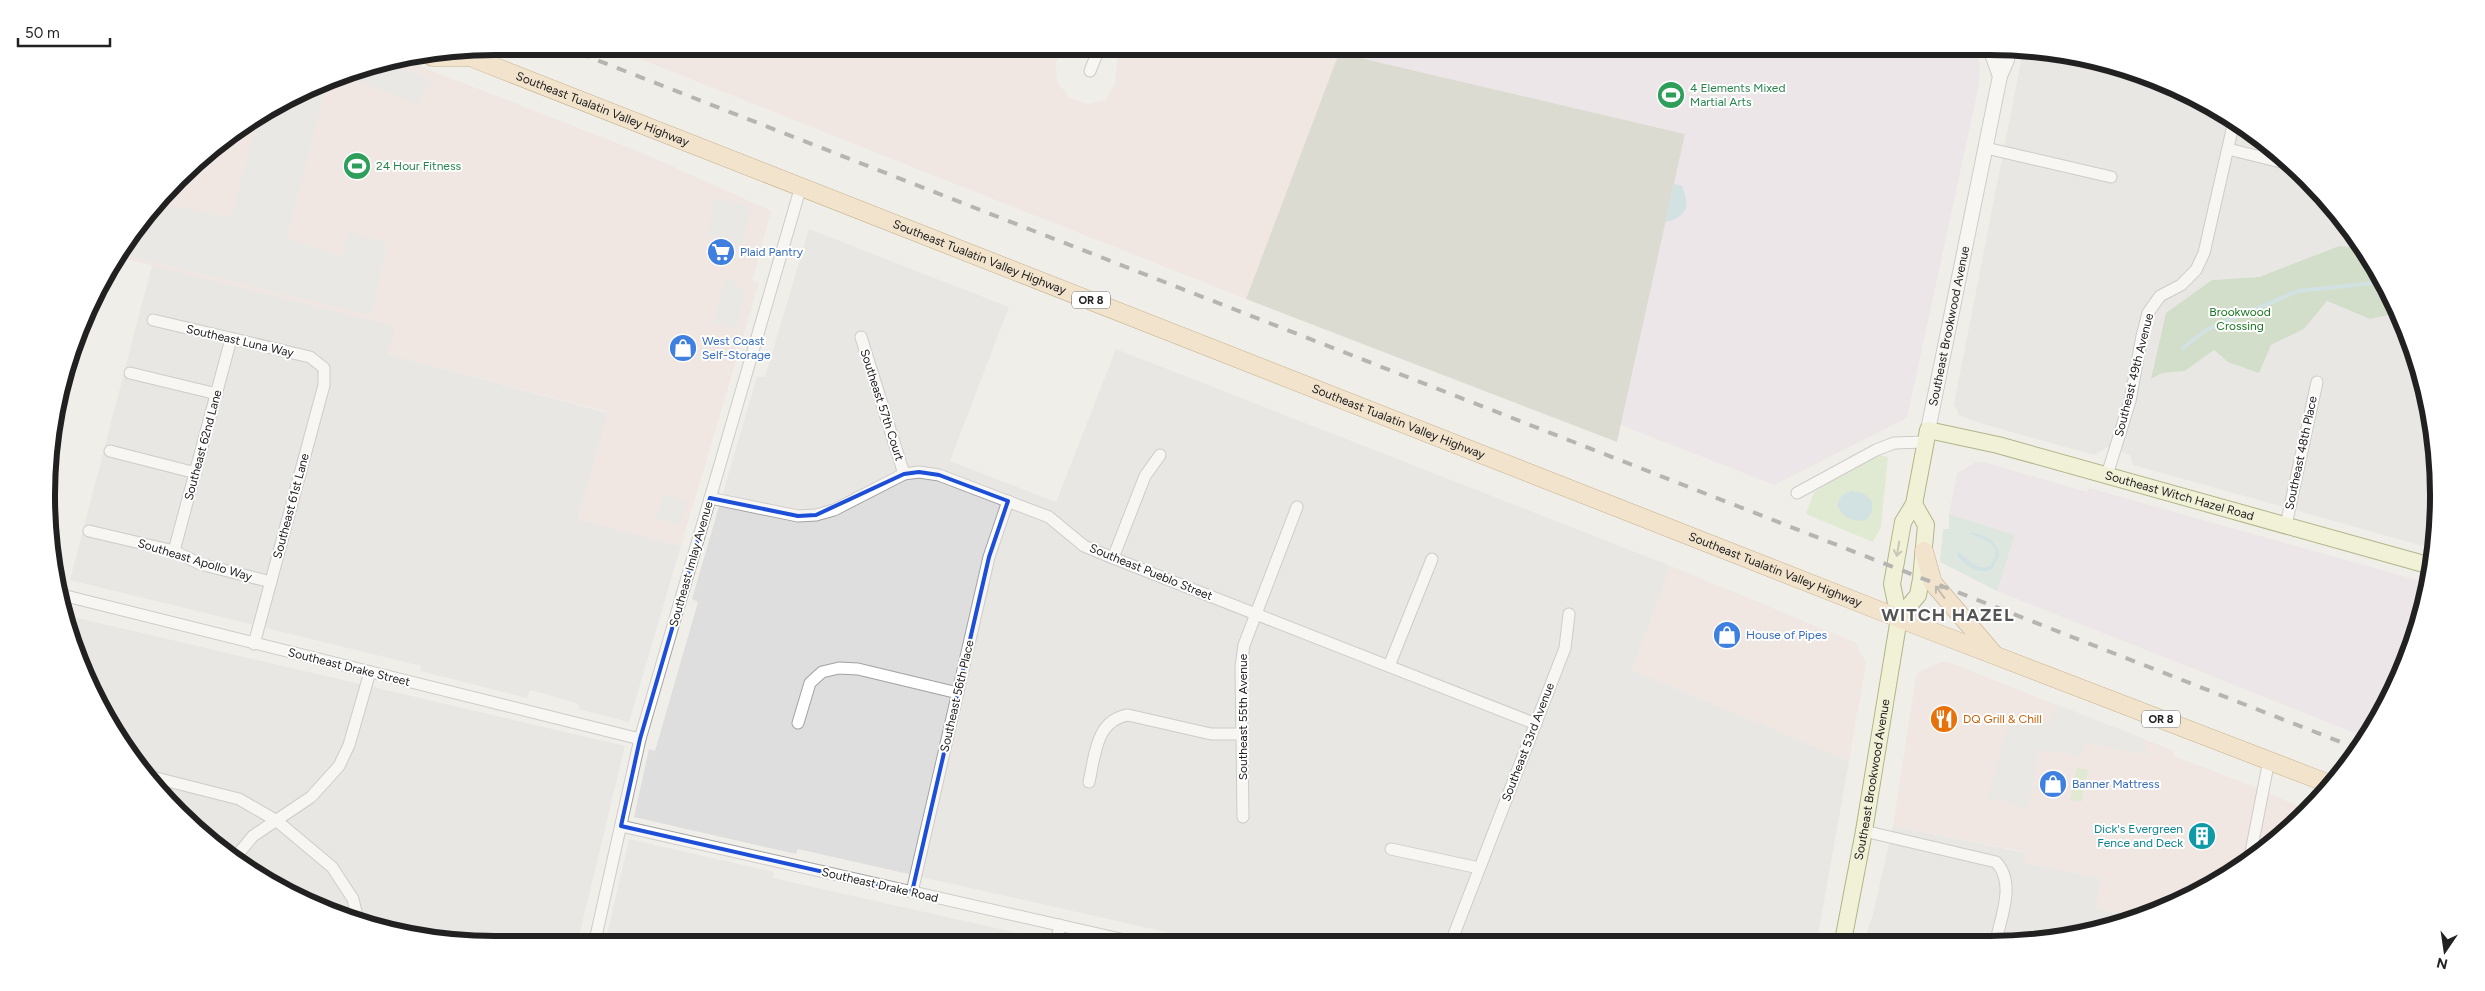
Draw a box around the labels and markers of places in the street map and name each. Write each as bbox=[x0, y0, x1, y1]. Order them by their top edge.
sports icon: 4 Elements Mixed Martial Arts bbox=[1656, 80, 1686, 110]
place label: 4 Elements Mixed Martial Arts bbox=[1690, 81, 1785, 109]
sports icon: 24 Hour Fitness bbox=[342, 151, 372, 181]
place label: 24 Hour Fitness bbox=[376, 159, 461, 173]
supermarket icon: Plaid Pantry bbox=[706, 237, 736, 267]
place label: Plaid Pantry bbox=[740, 245, 804, 259]
shop icon: West Coast Self-Storage bbox=[668, 333, 698, 363]
place label: West Coast Self-Storage bbox=[702, 334, 771, 362]
shop icon: House of Pipes bbox=[1712, 620, 1742, 650]
place label: House of Pipes bbox=[1746, 628, 1828, 642]
restaurant icon: DQ Grill & Chill bbox=[1929, 704, 1959, 734]
place label: DQ Grill & Chill bbox=[1963, 712, 2042, 726]
shop icon: Banner Mattress bbox=[2038, 769, 2068, 799]
place label: Banner Mattress bbox=[2072, 777, 2160, 791]
building icon: Dick's Evergreen Fence and Deck bbox=[2187, 821, 2217, 851]
place label: Dick's Evergreen Fence and Deck bbox=[2094, 822, 2183, 850]

